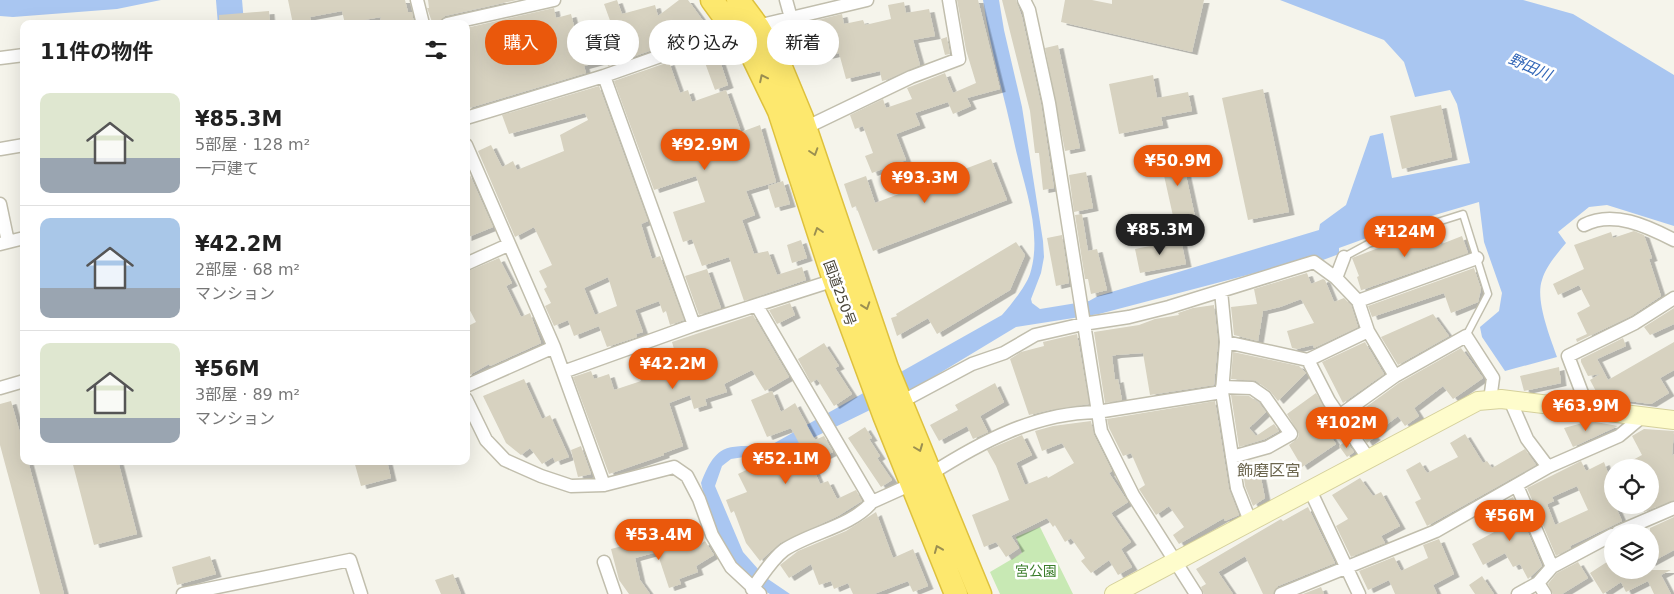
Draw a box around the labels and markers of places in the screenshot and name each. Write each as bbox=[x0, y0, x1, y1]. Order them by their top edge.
pin: ¥92.9M bbox=[664, 128, 746, 171]
pin: ¥50.9M bbox=[1137, 144, 1219, 187]
pin: ¥93.3M bbox=[884, 162, 966, 204]
pin: ¥85.3M bbox=[1119, 214, 1201, 256]
pin: ¥124M bbox=[1370, 216, 1440, 258]
pin: ¥42.2M bbox=[632, 348, 714, 390]
pin: ¥63.9M bbox=[1545, 390, 1627, 432]
pin: ¥102M bbox=[1312, 406, 1382, 449]
pin: ¥52.1M bbox=[745, 442, 827, 485]
pin: ¥56M bbox=[1480, 500, 1540, 542]
pin: ¥53.4M bbox=[618, 518, 700, 561]

